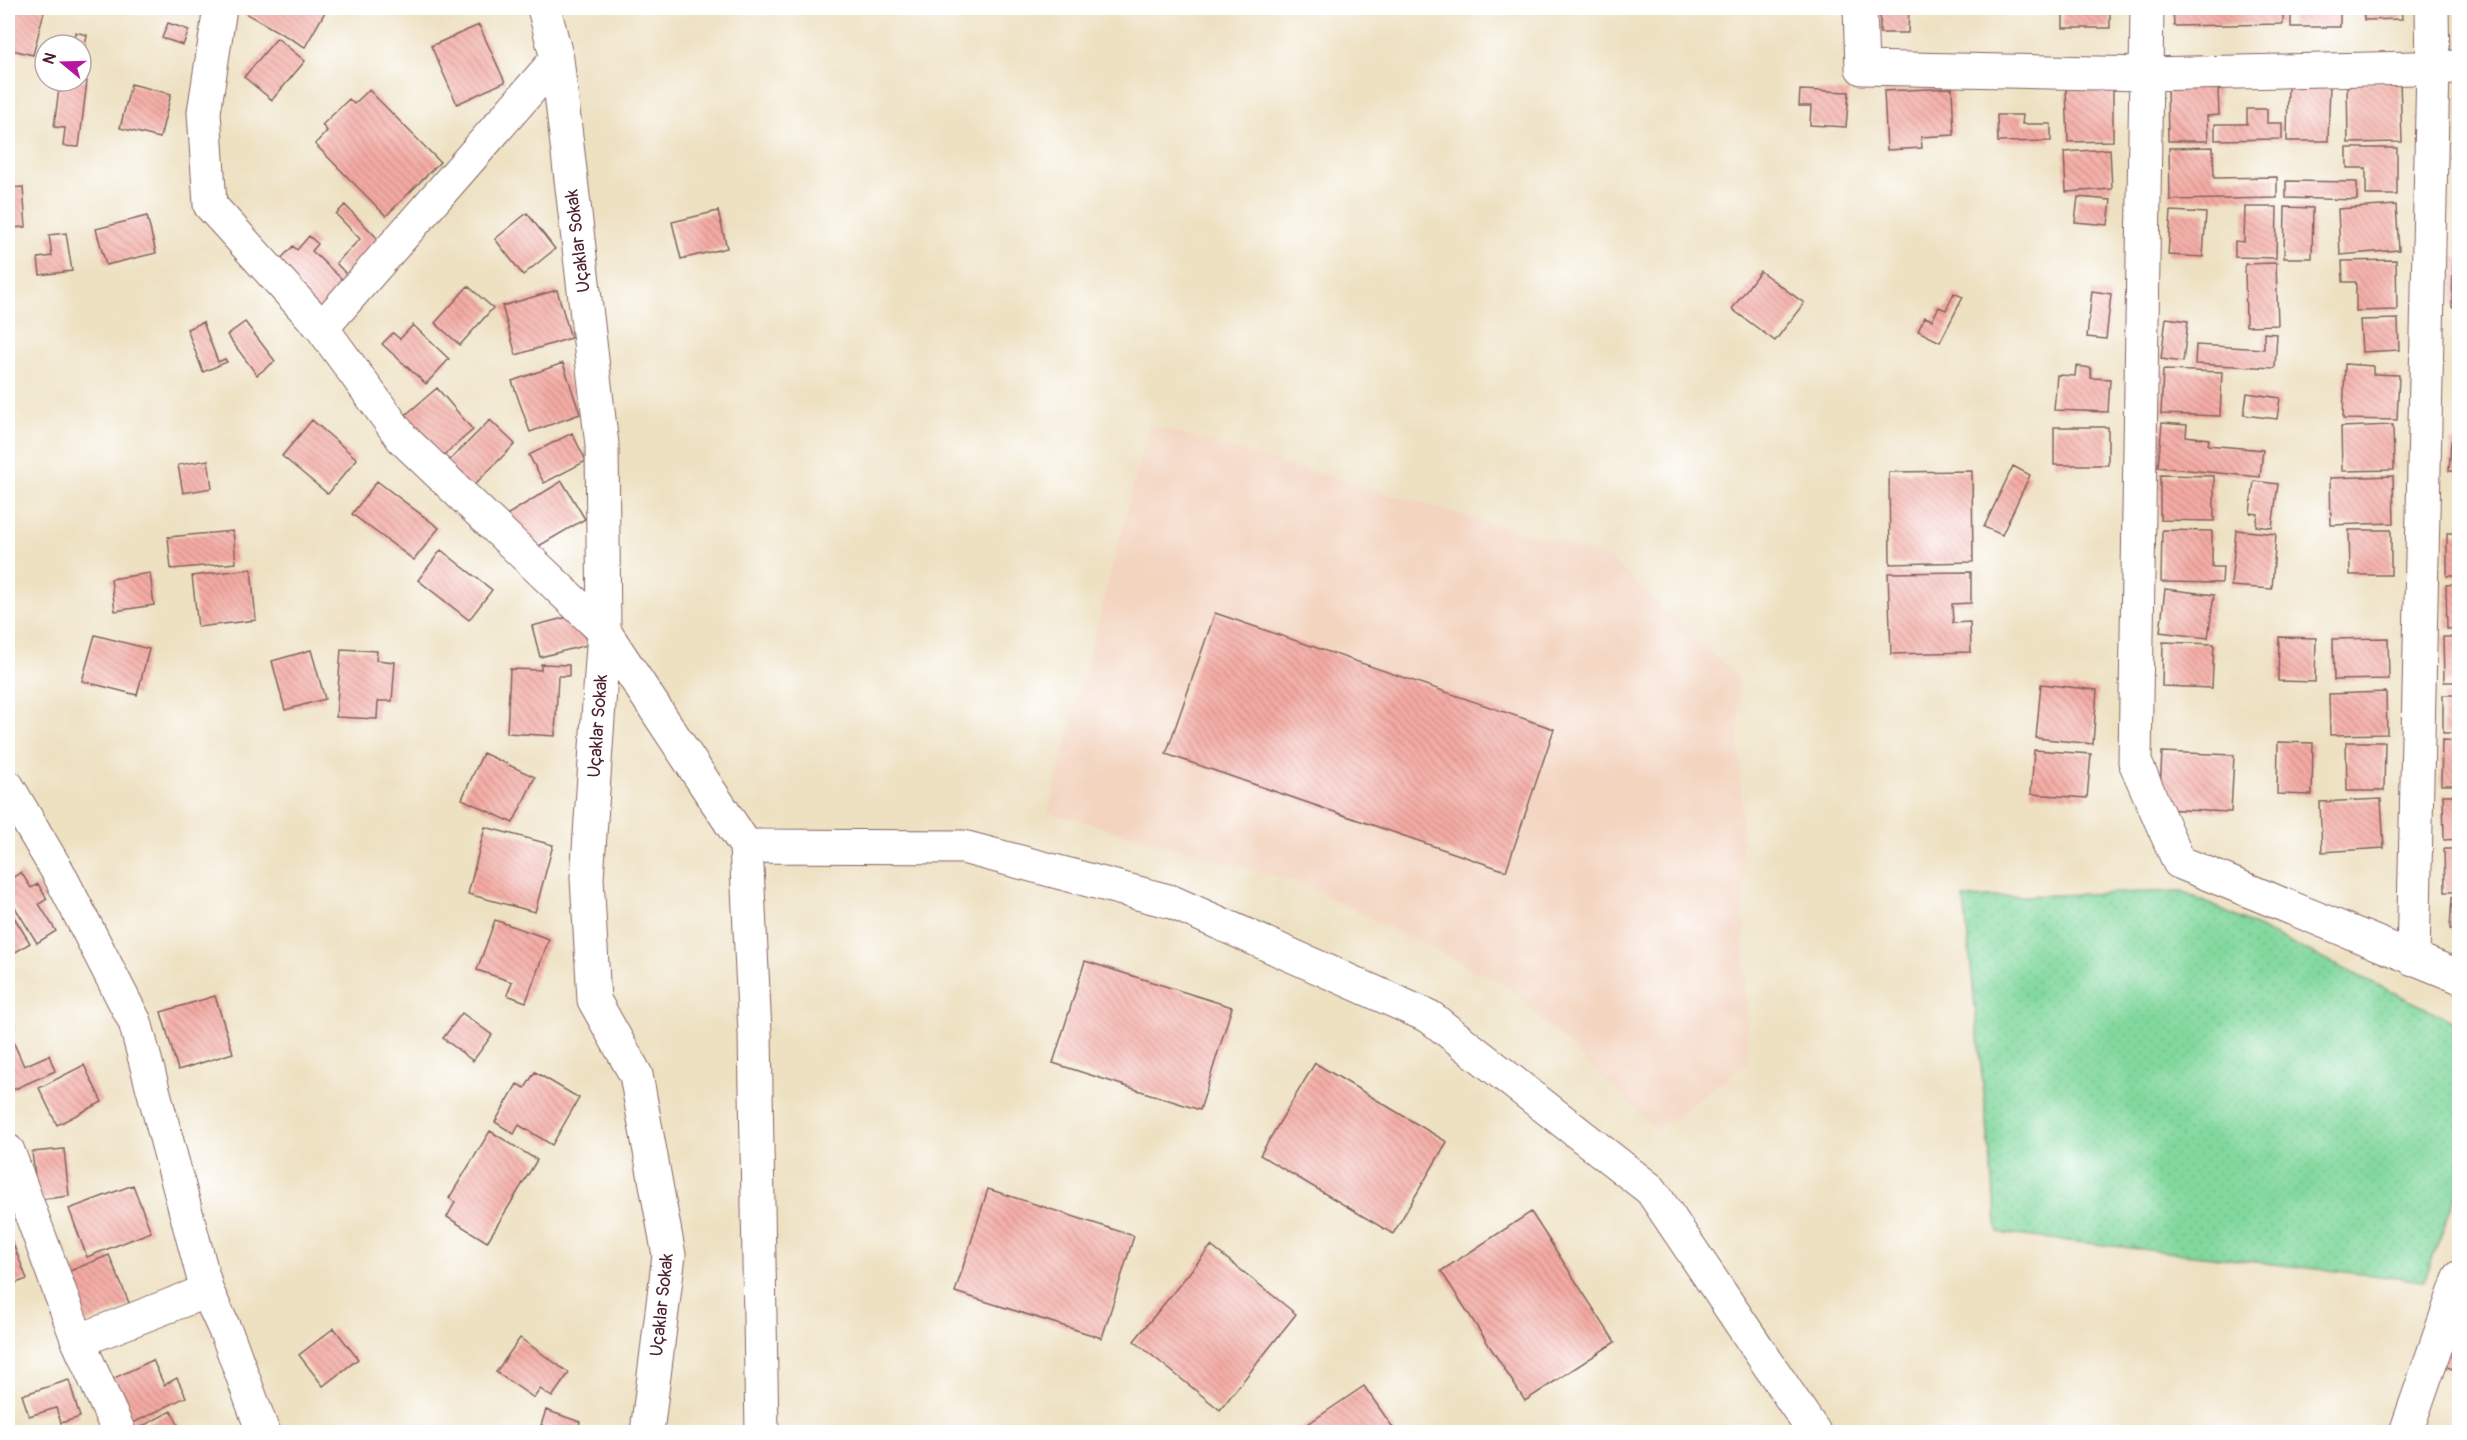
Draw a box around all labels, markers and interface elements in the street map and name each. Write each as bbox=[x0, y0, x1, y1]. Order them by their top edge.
north arrow bbox=[33, 33, 93, 93]
text: N bbox=[39, 50, 61, 67]
street label: Uçaklar Sokak bbox=[560, 188, 596, 294]
street label: Uçaklar Sokak bbox=[583, 673, 613, 779]
street label: Uçaklar Sokak bbox=[645, 1252, 679, 1358]

